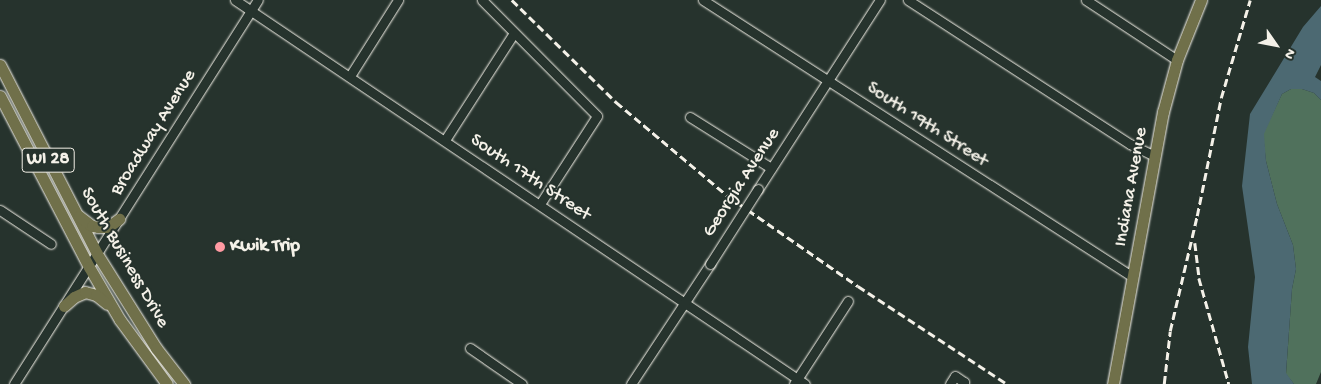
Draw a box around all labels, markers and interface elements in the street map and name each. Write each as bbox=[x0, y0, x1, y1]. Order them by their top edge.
north arrow bbox=[1251, 20, 1301, 70]
text: N bbox=[1279, 45, 1299, 62]
street label: Broadway Avenue bbox=[106, 66, 202, 200]
street label: South 19th Street bbox=[862, 77, 992, 173]
street label: Georgia Avenue bbox=[698, 124, 786, 242]
street label: Indiana Avenue bbox=[1110, 126, 1154, 248]
street label: South 17th Street bbox=[465, 129, 595, 227]
road number: WI 28 bbox=[20, 144, 76, 176]
street label: South Business Drive bbox=[74, 184, 174, 332]
place label: Kwik Trip bbox=[230, 236, 300, 258]
marker: Kwik Trip bbox=[214, 241, 226, 253]

